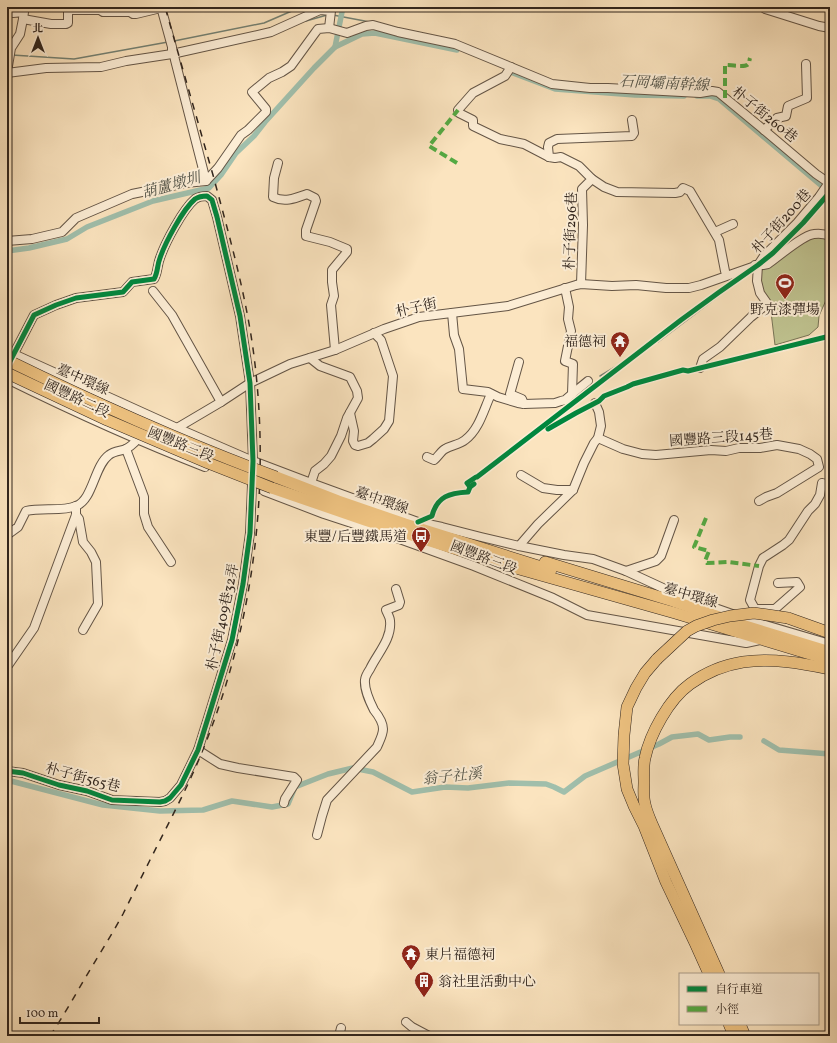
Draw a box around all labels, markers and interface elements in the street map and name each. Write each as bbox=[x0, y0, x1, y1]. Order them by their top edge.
north arrow bbox=[18, 18, 58, 58]
text: 北 bbox=[33, 22, 44, 37]
water label: 石岡壩南幹線 bbox=[618, 72, 711, 97]
street label: 朴子街260巷 bbox=[727, 83, 801, 147]
water label: 葫蘆墩圳 bbox=[140, 167, 206, 205]
street label: 朴子街200巷 bbox=[748, 186, 816, 258]
street label: 朴子街296巷 bbox=[561, 192, 582, 271]
sports icon: 野克漆彈場 bbox=[774, 272, 796, 300]
street label: 朴子街 bbox=[394, 294, 439, 322]
place label: 野克漆彈場 bbox=[750, 301, 820, 320]
temple icon: 福德祠 bbox=[609, 330, 631, 358]
place label: 福德祠 bbox=[564, 333, 606, 352]
street label: 臺中環線 bbox=[53, 360, 112, 400]
street label: 國豐路二段 bbox=[41, 376, 112, 423]
street label: 國豐路三段 bbox=[144, 423, 216, 467]
street label: 國豐路三段145巷 bbox=[669, 425, 774, 452]
street label: 臺中環線 bbox=[352, 483, 411, 520]
bus stop icon: 東豐/后豐鐵馬道 bbox=[410, 525, 432, 553]
place label: 東豐/后豐鐵馬道 bbox=[304, 528, 407, 547]
street label: 國豐路三段 bbox=[447, 537, 520, 580]
street label: 朴子街409巷32弄 bbox=[203, 562, 244, 672]
street label: 臺中環線 bbox=[661, 580, 720, 613]
street label: 朴子街565巷 bbox=[43, 759, 122, 798]
water label: 翁子社溪 bbox=[421, 764, 485, 791]
temple icon: 東片福德祠 bbox=[400, 943, 422, 971]
place label: 東片福德祠 bbox=[425, 946, 495, 965]
building icon: 翁社里活動中心 bbox=[413, 970, 435, 998]
place label: 翁社里活動中心 bbox=[438, 973, 536, 992]
legend bbox=[679, 973, 819, 1025]
text: 自行車道 bbox=[715, 982, 763, 998]
scale bar bbox=[20, 999, 99, 1025]
text: 小徑 bbox=[715, 1002, 739, 1018]
text: 100 m bbox=[26, 1006, 59, 1022]

